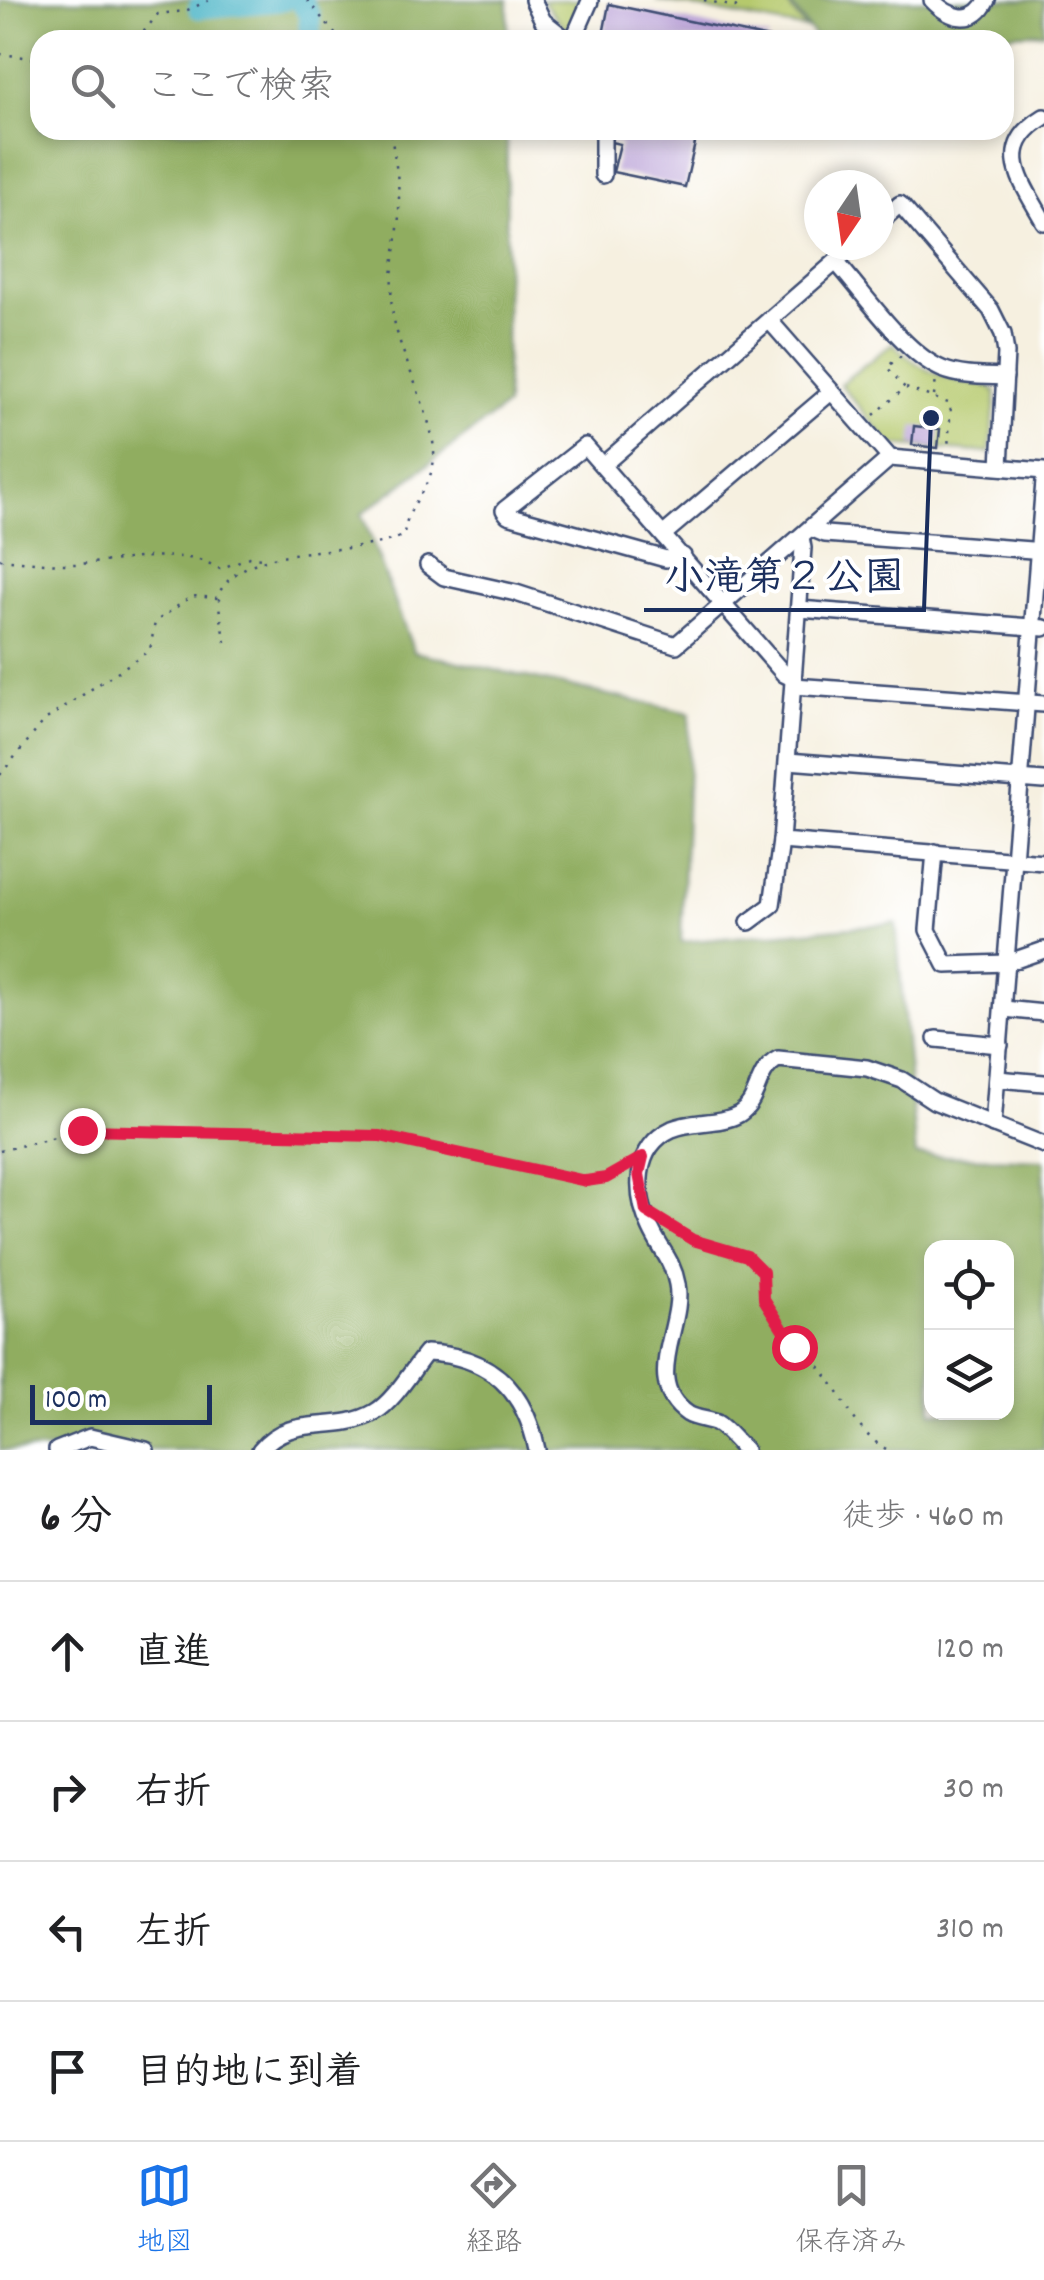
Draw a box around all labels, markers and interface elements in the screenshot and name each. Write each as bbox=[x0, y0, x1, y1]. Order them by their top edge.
search box bbox=[30, 30, 1014, 140]
icon: search bbox=[65, 58, 120, 113]
text: ここで検索 bbox=[145, 62, 335, 117]
north arrow bbox=[804, 170, 894, 260]
callout: 小滝第２公園 bbox=[644, 540, 924, 610]
text: 小滝第２公園 bbox=[664, 553, 904, 610]
route end bbox=[60, 1108, 106, 1154]
map controls bbox=[924, 1240, 1014, 1420]
button: locate bbox=[924, 1240, 1014, 1330]
route start bbox=[772, 1325, 818, 1371]
button: layers bbox=[924, 1330, 1014, 1420]
scale bar bbox=[30, 1380, 212, 1424]
text: 100 m bbox=[45, 1382, 107, 1422]
text: 6 分 bbox=[40, 1491, 112, 1551]
text: 徒歩 · 460 m bbox=[842, 1496, 1004, 1542]
icon: ahead bbox=[40, 1624, 95, 1679]
text: 直進 bbox=[135, 1628, 211, 1683]
text: 120 m bbox=[936, 1628, 1004, 1674]
icon: right bbox=[40, 1764, 95, 1819]
text: 右折 bbox=[135, 1768, 211, 1823]
text: 30 m bbox=[943, 1768, 1004, 1814]
icon: left bbox=[40, 1904, 95, 1959]
text: 左折 bbox=[135, 1908, 211, 1963]
text: 310 m bbox=[936, 1908, 1004, 1954]
icon: arrive bbox=[40, 2044, 95, 2099]
text: 目的地に到着 bbox=[135, 2048, 363, 2103]
tab: 地図 bbox=[137, 2158, 193, 2265]
tab: 経路 bbox=[466, 2158, 522, 2265]
tab: 保存済み bbox=[795, 2158, 907, 2265]

